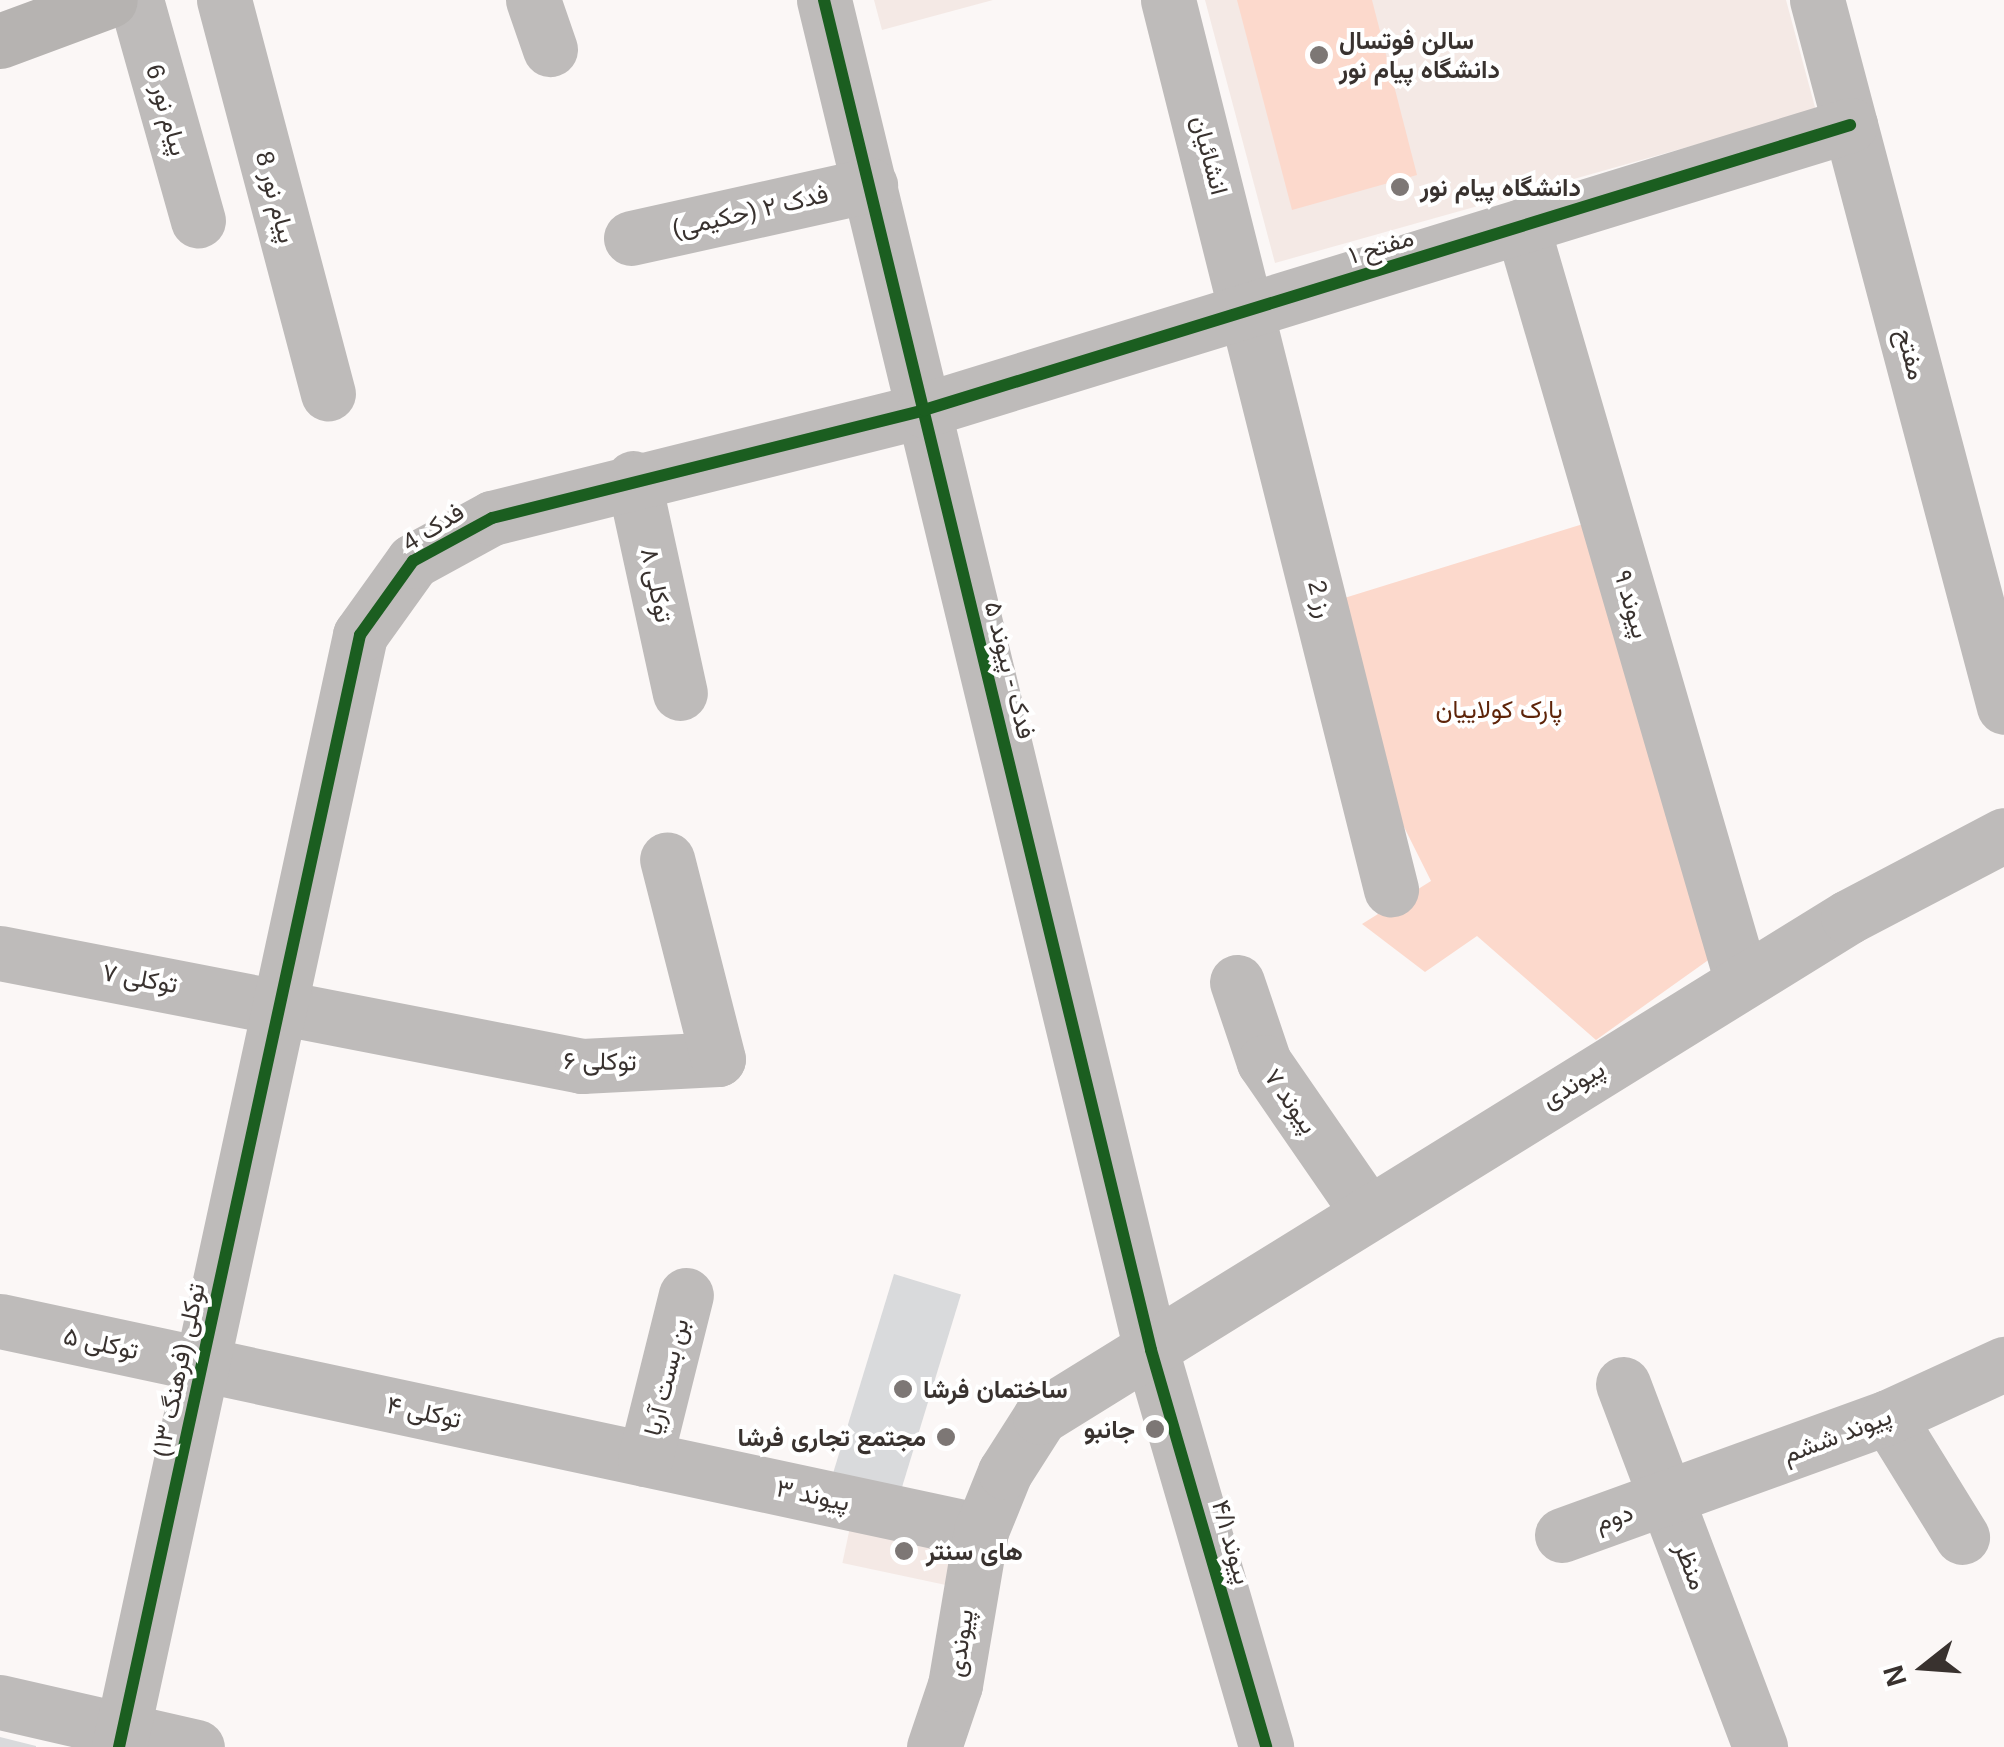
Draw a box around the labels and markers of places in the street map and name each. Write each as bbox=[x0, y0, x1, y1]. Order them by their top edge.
place label: سالن فوتسال دانشگاه پیام نور bbox=[1339, 26, 1500, 85]
marker: سالن فوتسال دانشگاه پیام نور bbox=[1308, 44, 1330, 66]
place label: دانشگاه پیام نور bbox=[1420, 172, 1581, 202]
marker: دانشگاه پیام نور bbox=[1389, 176, 1411, 198]
place label: ساختمان فرشا bbox=[923, 1374, 1068, 1404]
marker: ساختمان فرشا bbox=[892, 1378, 914, 1400]
place label: جانبو bbox=[1084, 1414, 1135, 1444]
marker: جانبو bbox=[1144, 1418, 1166, 1440]
place label: مجتمع تجاری فرشا bbox=[738, 1422, 926, 1452]
marker: مجتمع تجاری فرشا bbox=[935, 1426, 957, 1448]
place label: های سنتر bbox=[926, 1536, 1023, 1566]
marker: های سنتر bbox=[891, 1538, 917, 1564]

